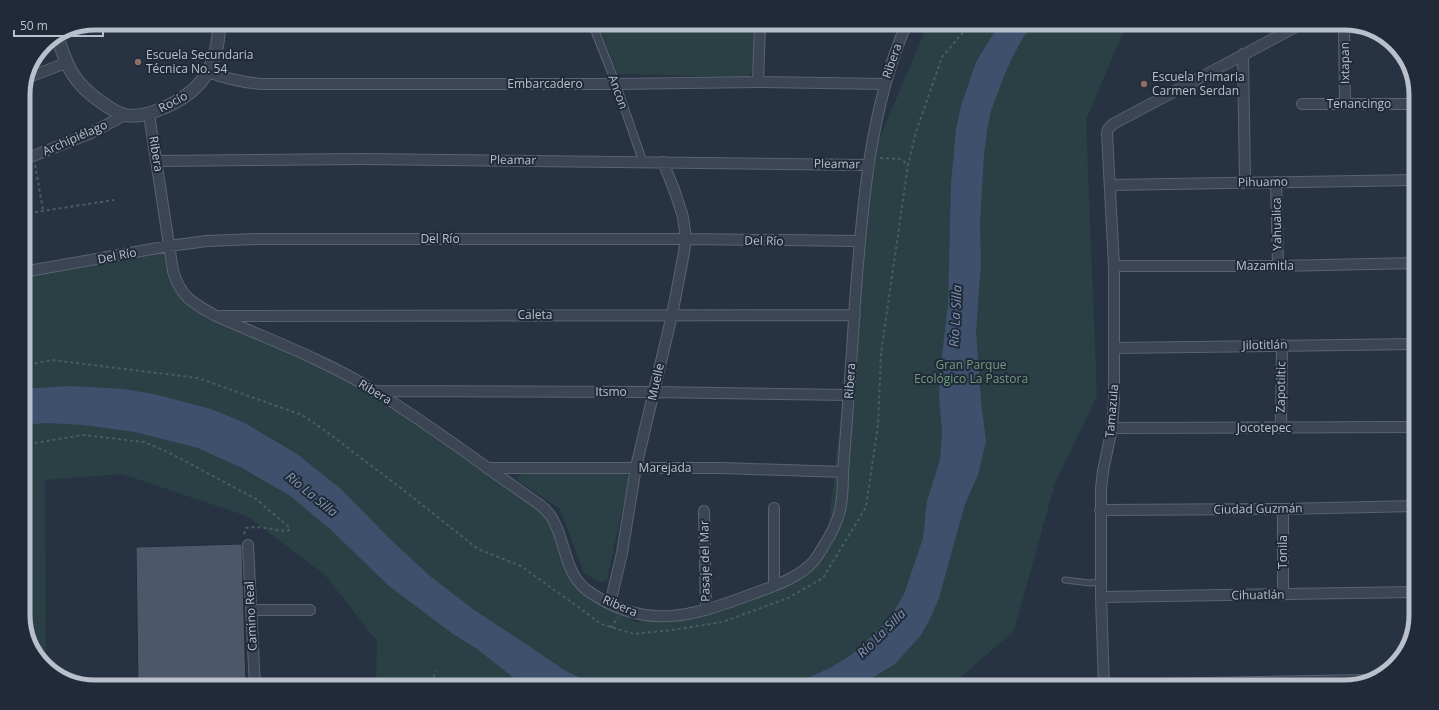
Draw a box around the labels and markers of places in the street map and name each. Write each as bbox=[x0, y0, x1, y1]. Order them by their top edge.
place label: Escuela Secundaria Técnica No. 54 bbox=[146, 46, 253, 77]
marker: Escuela Secundaria Técnica No. 54 bbox=[133, 57, 143, 67]
place label: Escuela Primaria Carmen Serdan bbox=[1152, 68, 1245, 99]
marker: Escuela Primaria Carmen Serdan bbox=[1139, 79, 1149, 89]

